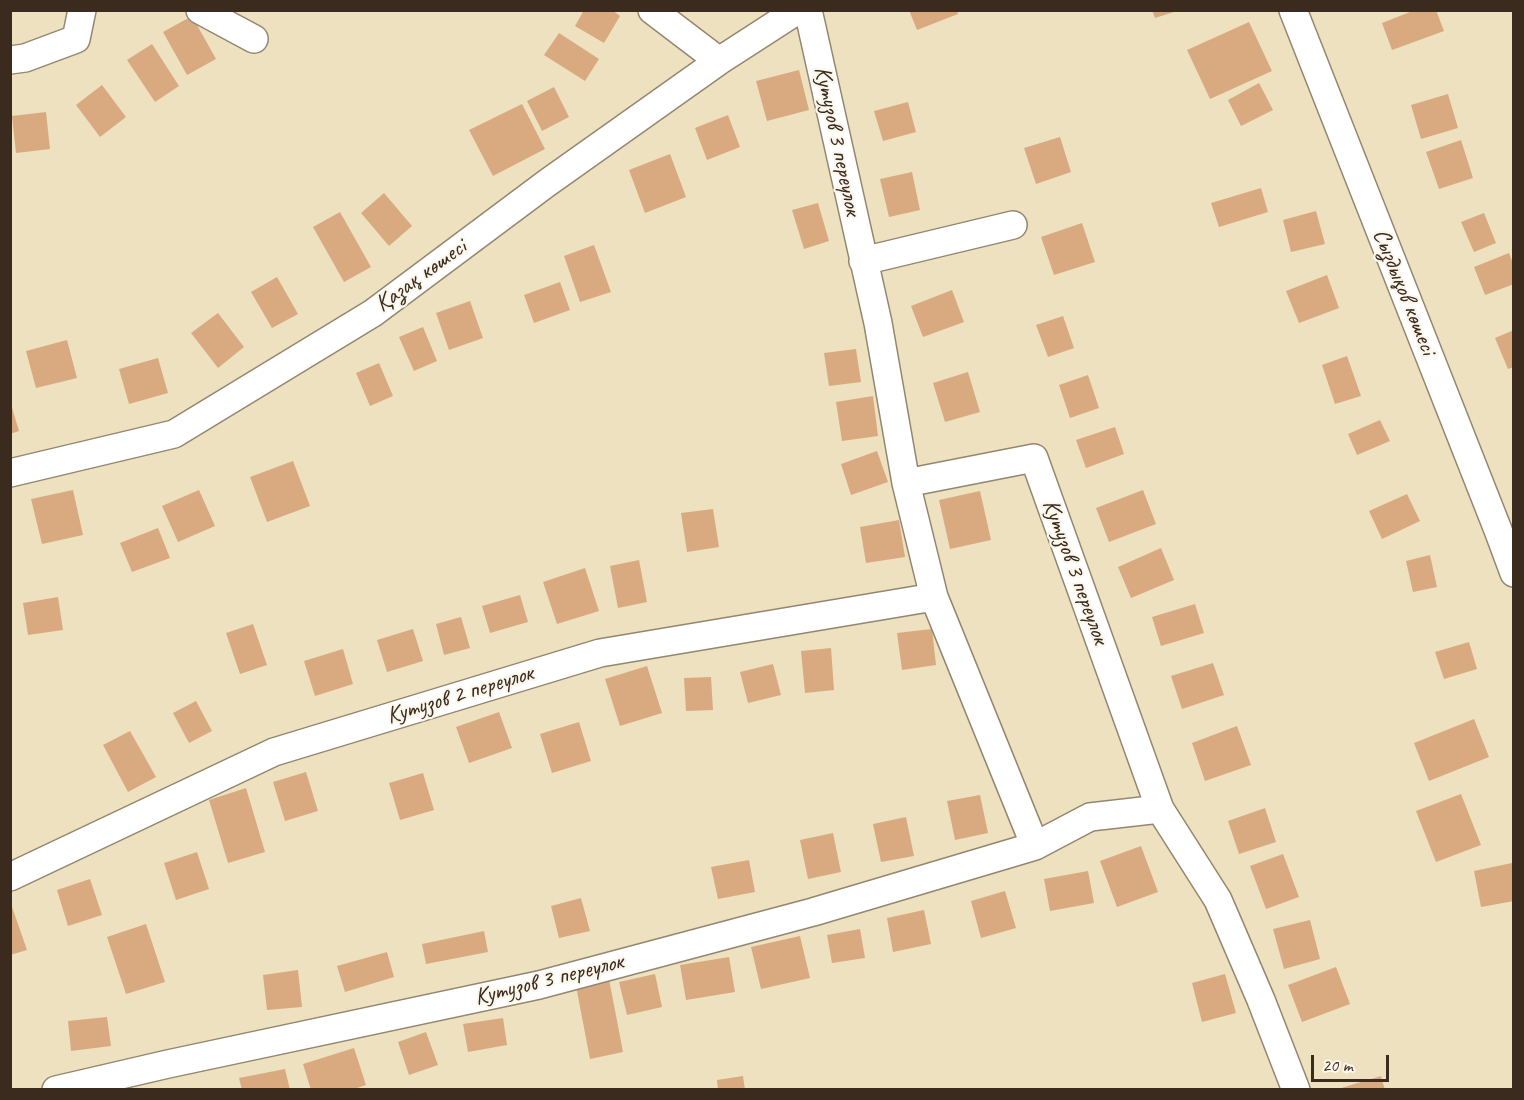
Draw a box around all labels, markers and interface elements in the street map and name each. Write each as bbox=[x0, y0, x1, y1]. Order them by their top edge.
street label: Кутузов 3 переулок bbox=[807, 64, 867, 218]
street label: Сыздықов көшесі bbox=[1366, 225, 1442, 359]
street label: Қазақ көшесі bbox=[369, 233, 473, 319]
street label: Кутузов 3 переулок bbox=[1035, 496, 1115, 648]
street label: Кутузов 2 переулок bbox=[383, 659, 537, 731]
street label: Кутузов 3 переулок bbox=[472, 948, 626, 1012]
scale bar bbox=[1314, 1043, 1392, 1081]
text: 20 m bbox=[1322, 1054, 1353, 1076]

